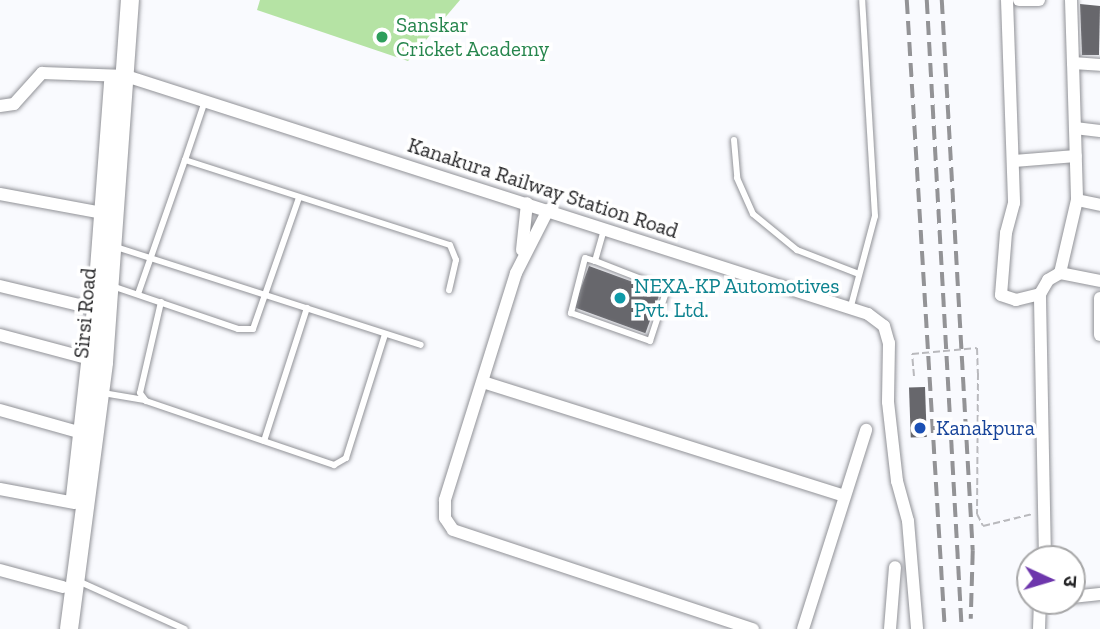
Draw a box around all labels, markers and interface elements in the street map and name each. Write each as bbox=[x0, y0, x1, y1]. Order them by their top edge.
place label: Sanskar Cricket Academy bbox=[396, 12, 550, 62]
marker: Sanskar Cricket Academy bbox=[374, 29, 390, 45]
street label: Kanakura Railway Station Road bbox=[404, 132, 682, 244]
street label: Sirsi Road bbox=[68, 267, 102, 359]
place label: NEXA-KP Automotives Pvt. Ltd. bbox=[634, 273, 840, 323]
marker: NEXA-KP Automotives Pvt. Ltd. bbox=[612, 290, 628, 306]
place label: Kanakpura bbox=[936, 415, 1035, 441]
marker: Kanakpura bbox=[910, 418, 930, 438]
north arrow bbox=[1016, 545, 1086, 615]
text: उ bbox=[1059, 575, 1082, 588]

